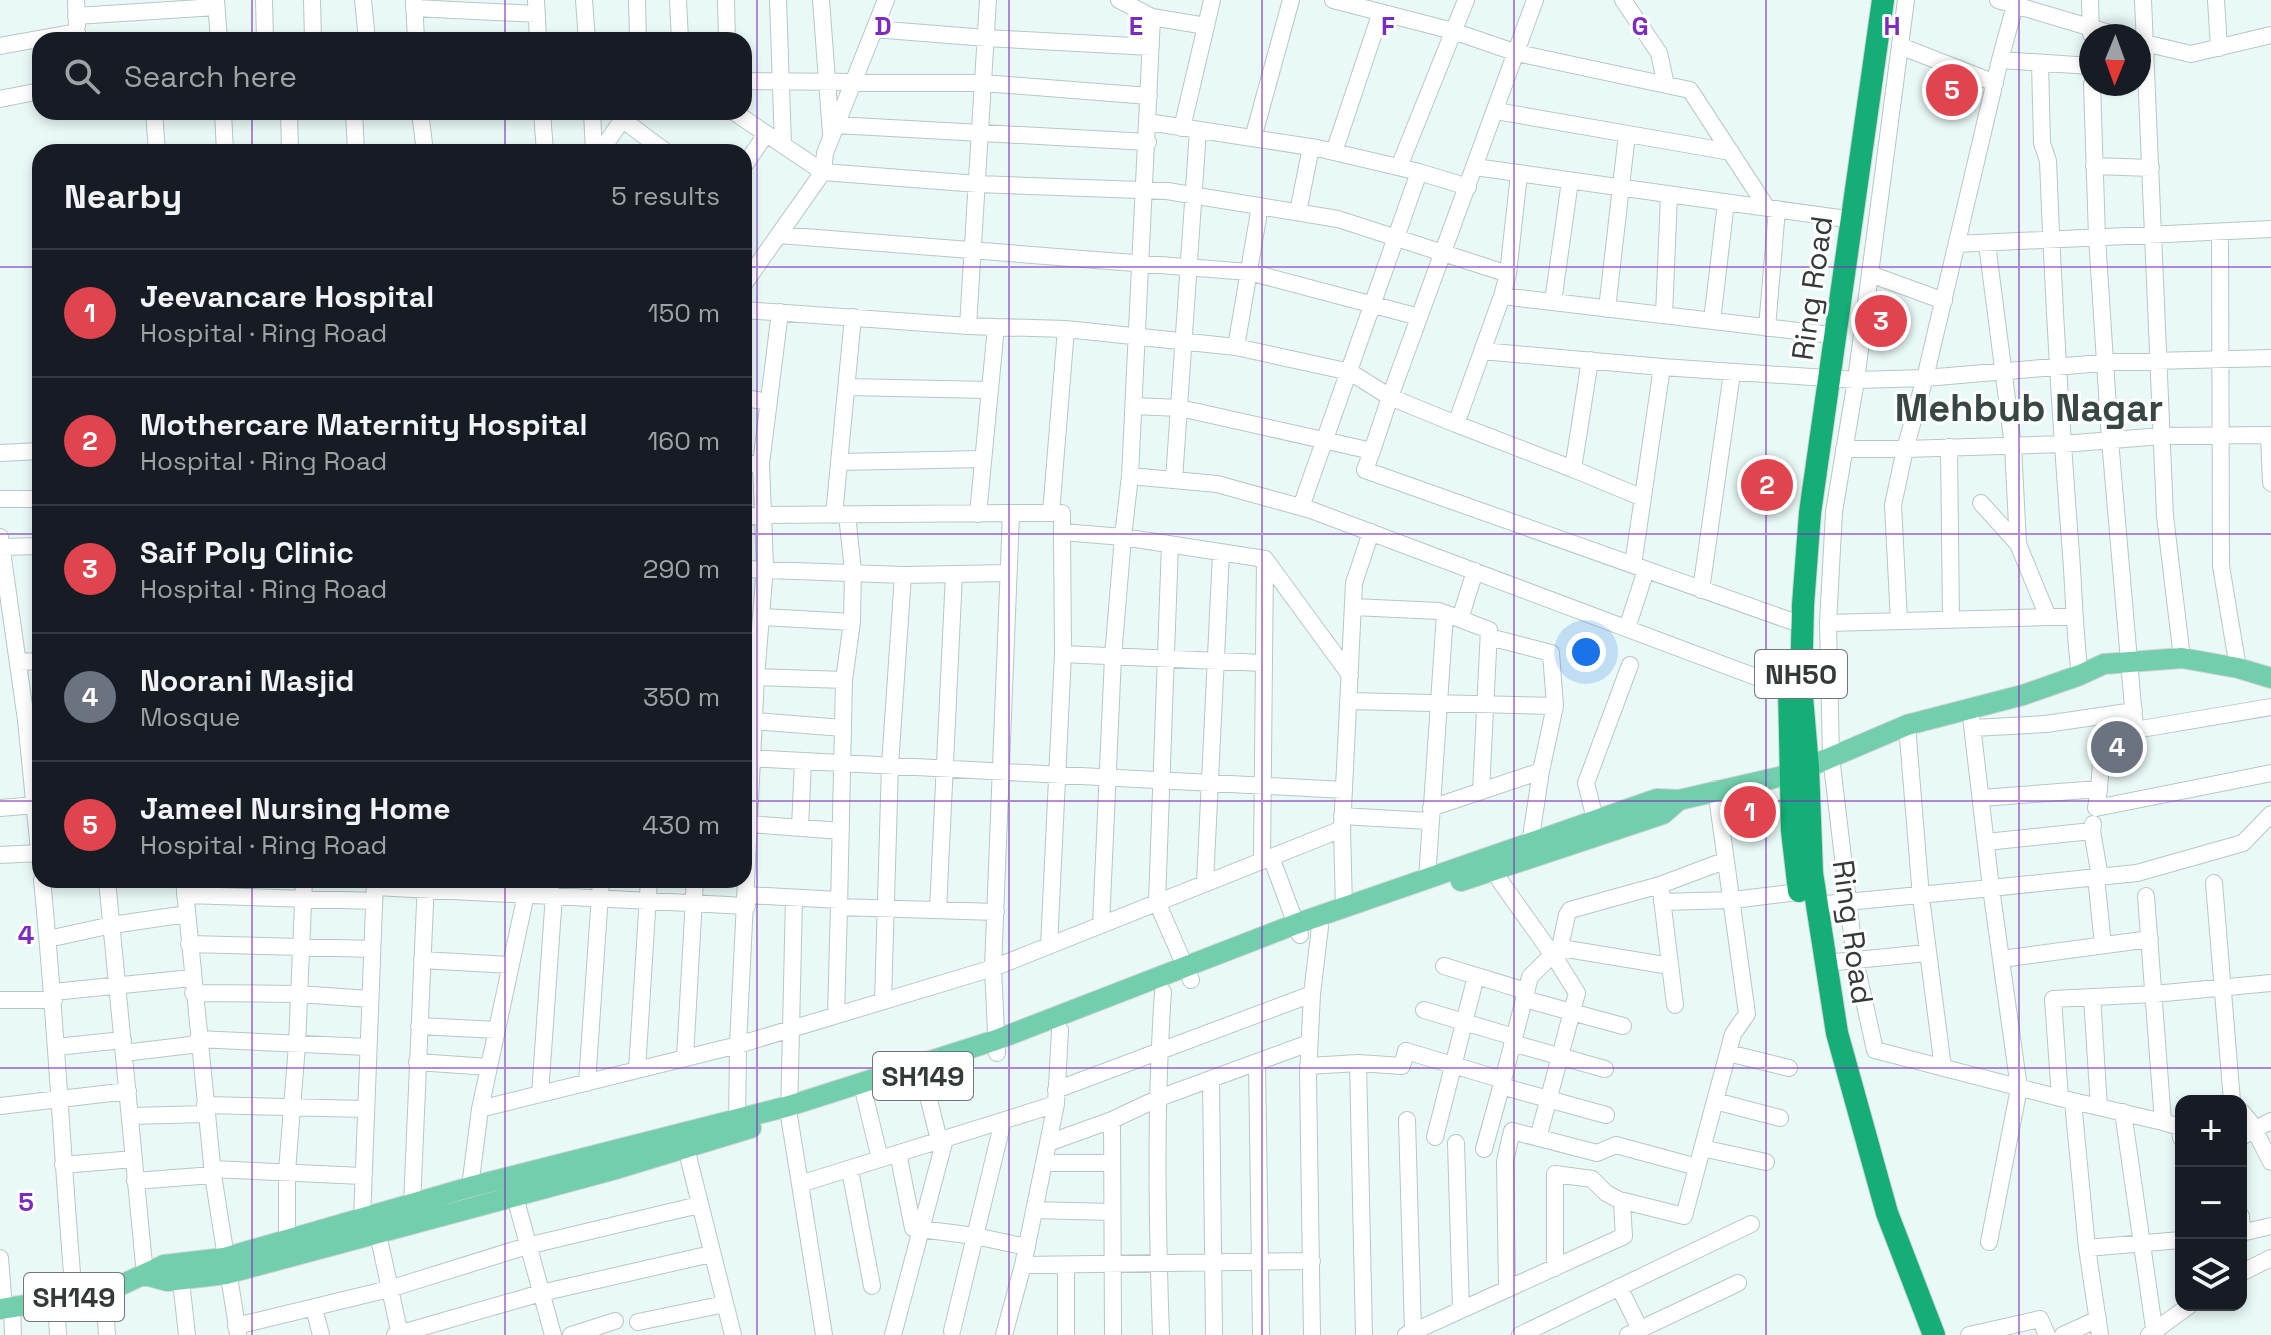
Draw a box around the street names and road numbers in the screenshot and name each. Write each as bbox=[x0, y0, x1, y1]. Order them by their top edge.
street label: Ring Road bbox=[1783, 213, 1841, 363]
road number: NH50 bbox=[1755, 650, 1847, 698]
street label: Ring Road bbox=[1824, 857, 1882, 1007]
road number: SH149 bbox=[873, 1052, 973, 1100]
road number: SH149 bbox=[24, 1273, 124, 1321]

